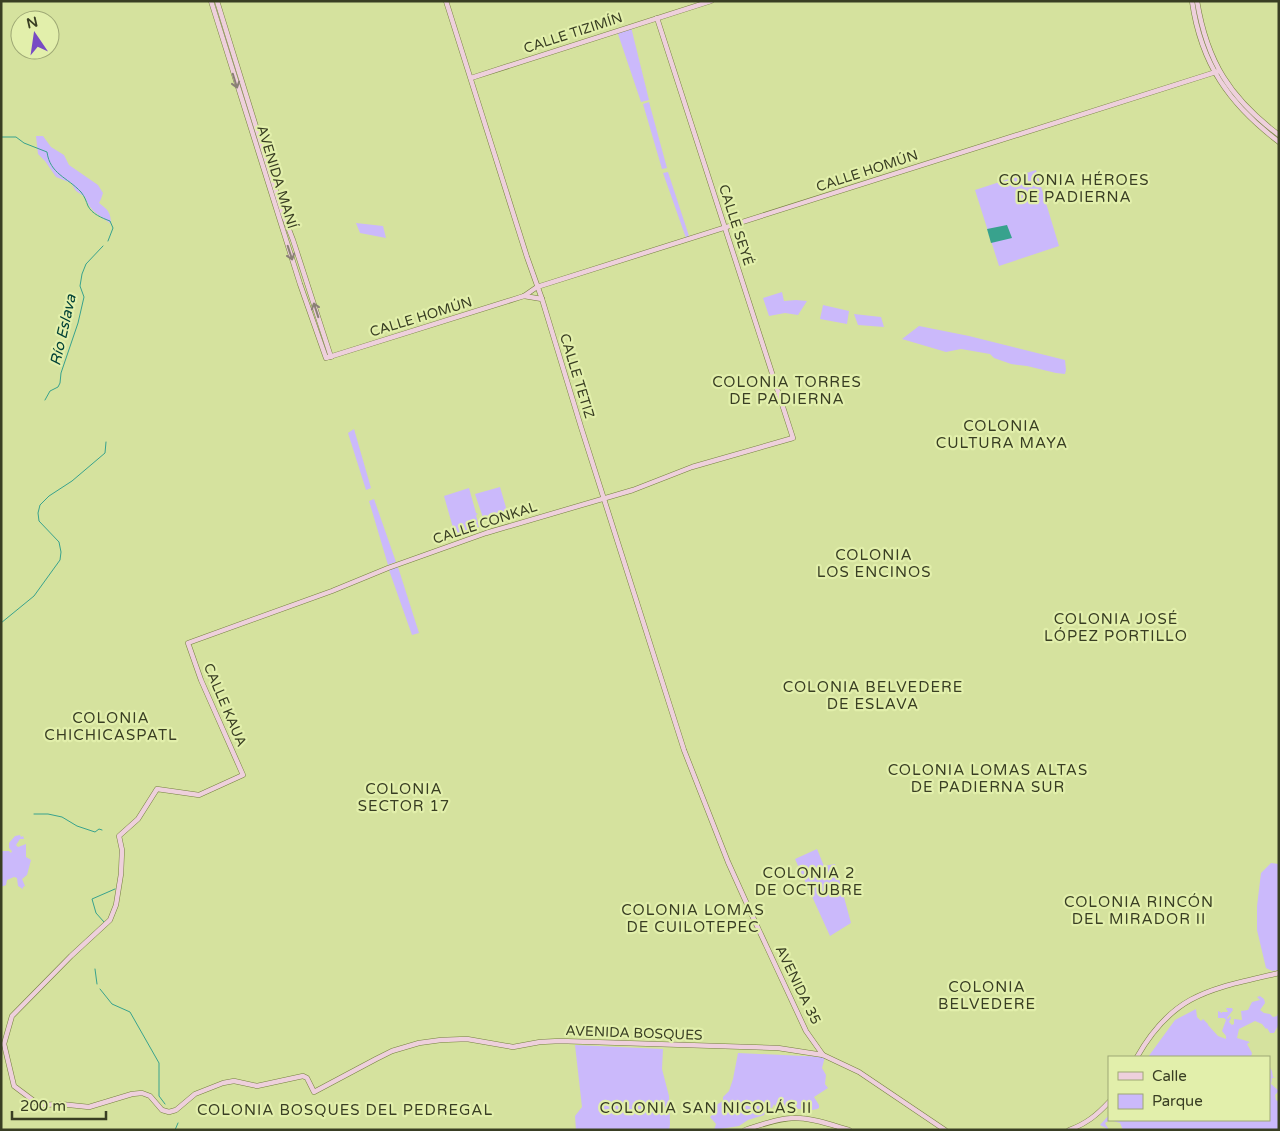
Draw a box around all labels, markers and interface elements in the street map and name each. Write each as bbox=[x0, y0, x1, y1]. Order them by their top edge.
street label: CALLE TIZIMÍN bbox=[521, 9, 625, 57]
north arrow bbox=[10, 10, 60, 60]
text: N bbox=[25, 13, 40, 32]
one-way arrow bbox=[231, 73, 241, 89]
street label: AVENIDA MANÍ bbox=[253, 123, 301, 231]
street label: CALLE HOMÚN bbox=[814, 147, 920, 195]
district label: COLONIA HÉROES DE PADIERNA bbox=[998, 171, 1150, 206]
street label: CALLE SEYÉ bbox=[715, 182, 757, 268]
one-way arrow bbox=[285, 245, 295, 261]
water label: Río Eslava bbox=[46, 292, 80, 367]
street label: CALLE HOMÚN bbox=[368, 293, 474, 341]
one-way arrow bbox=[311, 302, 321, 318]
street label: CALLE TETIZ bbox=[556, 332, 598, 421]
district label: COLONIA TORRES DE PADIERNA bbox=[712, 373, 862, 408]
district label: COLONIA CULTURA MAYA bbox=[936, 417, 1068, 452]
street label: CALLE CONKAL bbox=[431, 498, 539, 548]
district label: COLONIA LOS ENCINOS bbox=[817, 546, 931, 581]
district label: COLONIA JOSÉ LÓPEZ PORTILLO bbox=[1044, 610, 1188, 645]
street label: CALLE KAUA bbox=[200, 661, 250, 749]
district label: COLONIA BELVEDERE DE ESLAVA bbox=[783, 678, 963, 713]
district label: COLONIA CHICHICASPATL bbox=[44, 709, 178, 744]
district label: COLONIA LOMAS ALTAS DE PADIERNA SUR bbox=[888, 761, 1088, 796]
district label: COLONIA SECTOR 17 bbox=[358, 780, 450, 815]
district label: COLONIA 2 DE OCTUBRE bbox=[755, 864, 863, 899]
district label: COLONIA RINCÓN DEL MIRADOR II bbox=[1064, 893, 1214, 928]
district label: COLONIA LOMAS DE CUILOTEPEC bbox=[621, 901, 765, 936]
street label: AVENIDA 35 bbox=[772, 943, 824, 1027]
district label: COLONIA BELVEDERE bbox=[938, 978, 1036, 1013]
street label: AVENIDA BOSQUES bbox=[565, 1022, 703, 1044]
legend bbox=[1108, 1056, 1270, 1121]
text: Calle bbox=[1152, 1067, 1187, 1085]
scale bar bbox=[12, 1088, 106, 1120]
text: Parque bbox=[1152, 1092, 1203, 1110]
text: 200 m bbox=[20, 1097, 66, 1115]
district label: COLONIA SAN NICOLÁS II bbox=[600, 1099, 812, 1117]
district label: COLONIA BOSQUES DEL PEDREGAL bbox=[197, 1101, 493, 1119]

